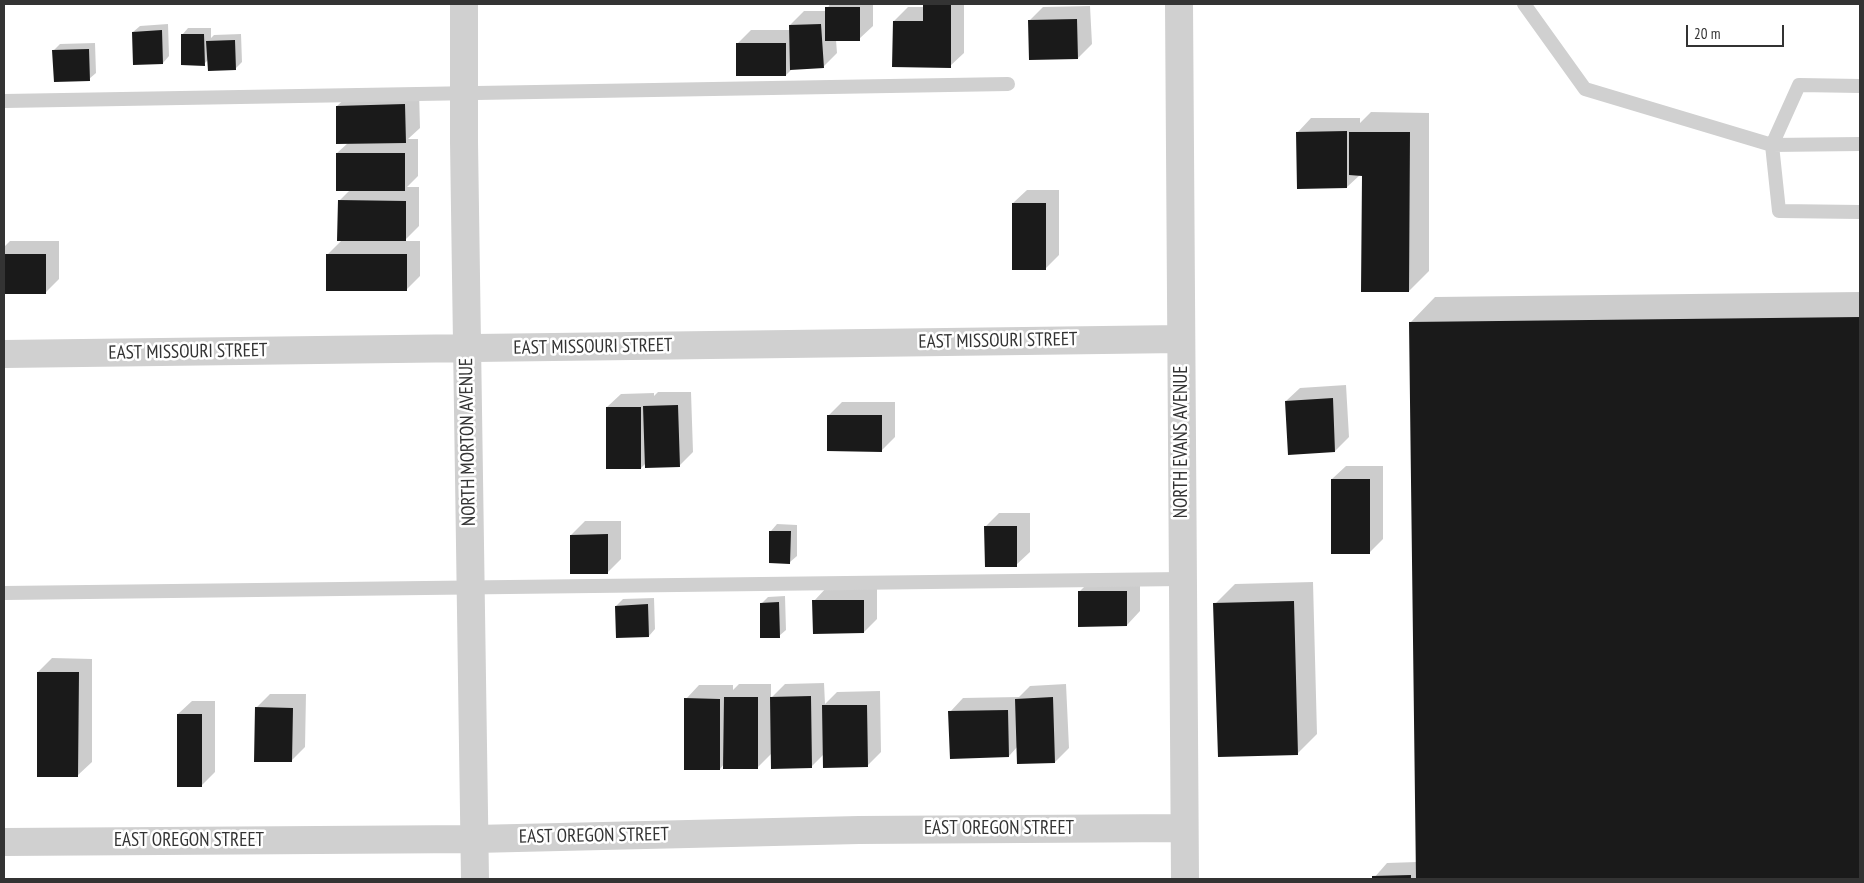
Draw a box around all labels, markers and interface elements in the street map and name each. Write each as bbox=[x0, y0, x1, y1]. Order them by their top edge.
scale bar bbox=[1689, 15, 1786, 47]
text: 20 m bbox=[1694, 24, 1720, 43]
street label: EAST MISSOURI STREET bbox=[918, 328, 1078, 354]
street label: EAST MISSOURI STREET bbox=[513, 334, 673, 360]
street label: EAST MISSOURI STREET bbox=[108, 339, 268, 365]
street label: NORTH MORTON AVENUE bbox=[455, 358, 481, 526]
street label: NORTH EVANS AVENUE bbox=[1171, 366, 1193, 518]
street label: EAST OREGON STREET bbox=[924, 818, 1074, 840]
street label: EAST OREGON STREET bbox=[519, 823, 669, 849]
street label: EAST OREGON STREET bbox=[114, 830, 264, 852]

